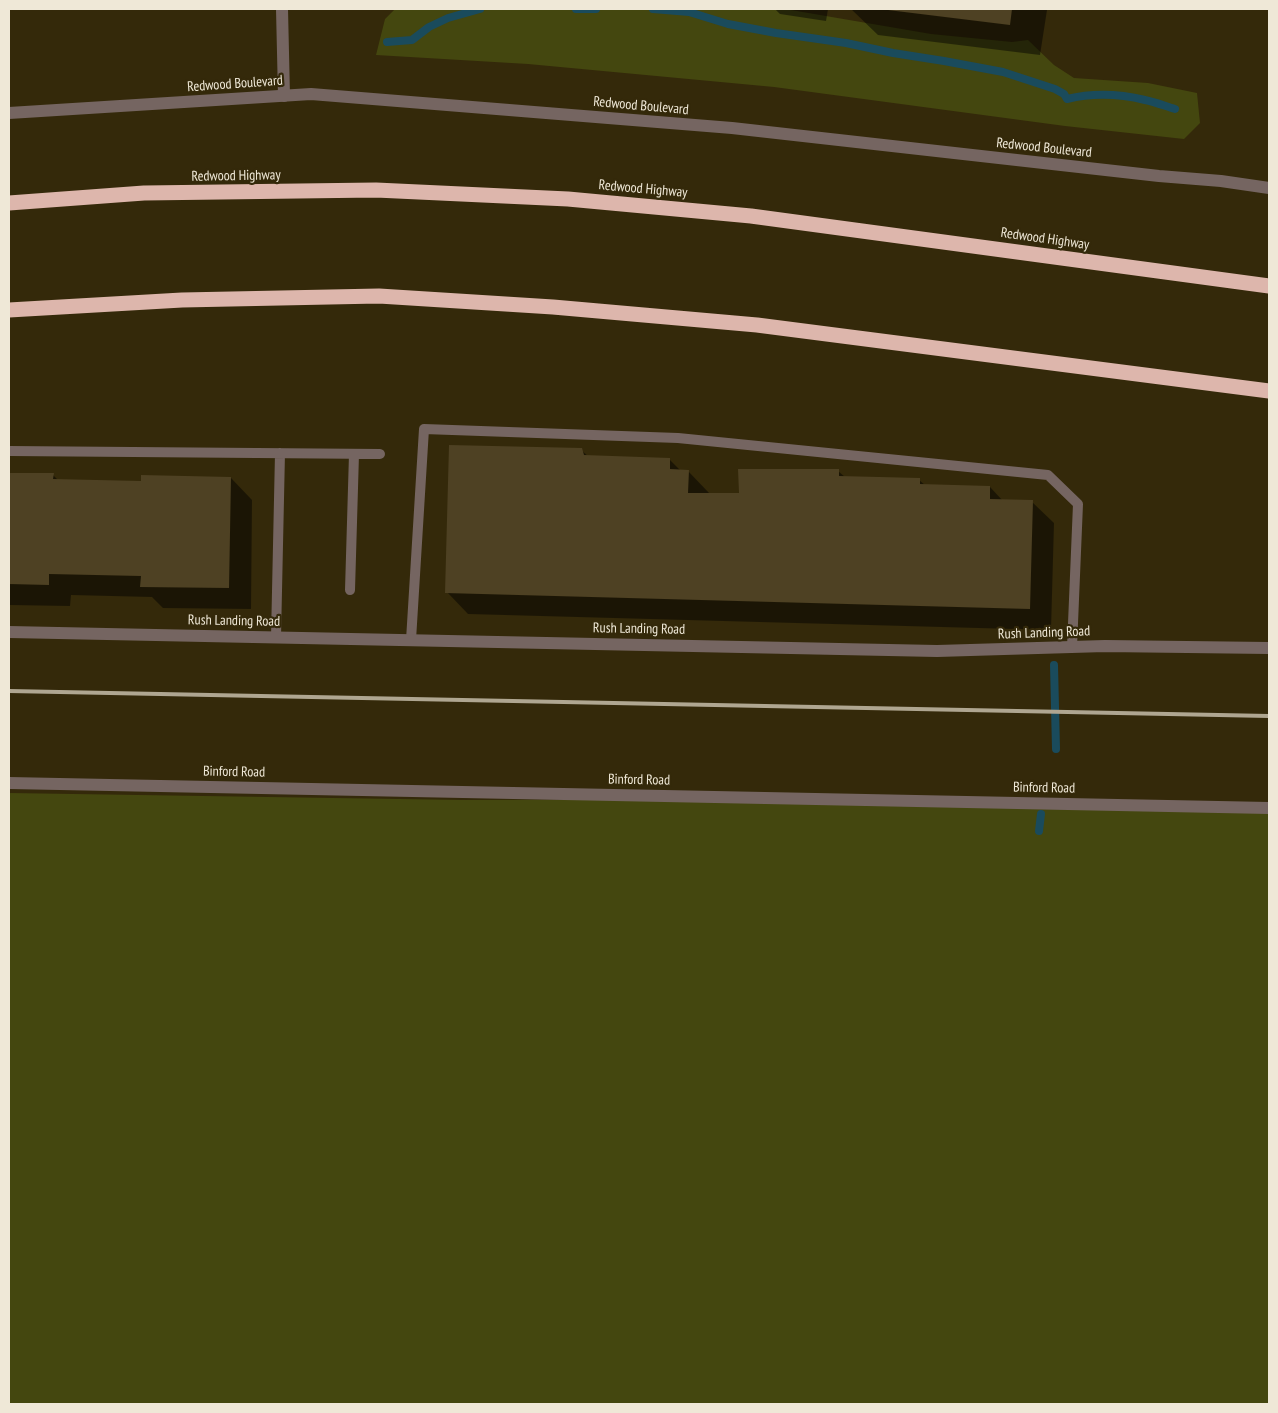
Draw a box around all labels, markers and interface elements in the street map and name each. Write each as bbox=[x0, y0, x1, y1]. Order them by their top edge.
street label: Redwood Boulevard bbox=[187, 72, 283, 96]
street label: Redwood Boulevard bbox=[593, 93, 689, 119]
street label: Redwood Boulevard bbox=[996, 135, 1092, 161]
street label: Redwood Highway bbox=[191, 167, 281, 185]
street label: Redwood Highway bbox=[598, 177, 688, 201]
street label: Redwood Highway bbox=[1000, 224, 1090, 254]
street label: Rush Landing Road bbox=[188, 612, 280, 630]
street label: Rush Landing Road bbox=[593, 620, 685, 638]
street label: Rush Landing Road bbox=[998, 623, 1090, 643]
street label: Binford Road bbox=[203, 763, 265, 781]
street label: Binford Road bbox=[608, 771, 670, 789]
street label: Binford Road bbox=[1013, 779, 1075, 797]

